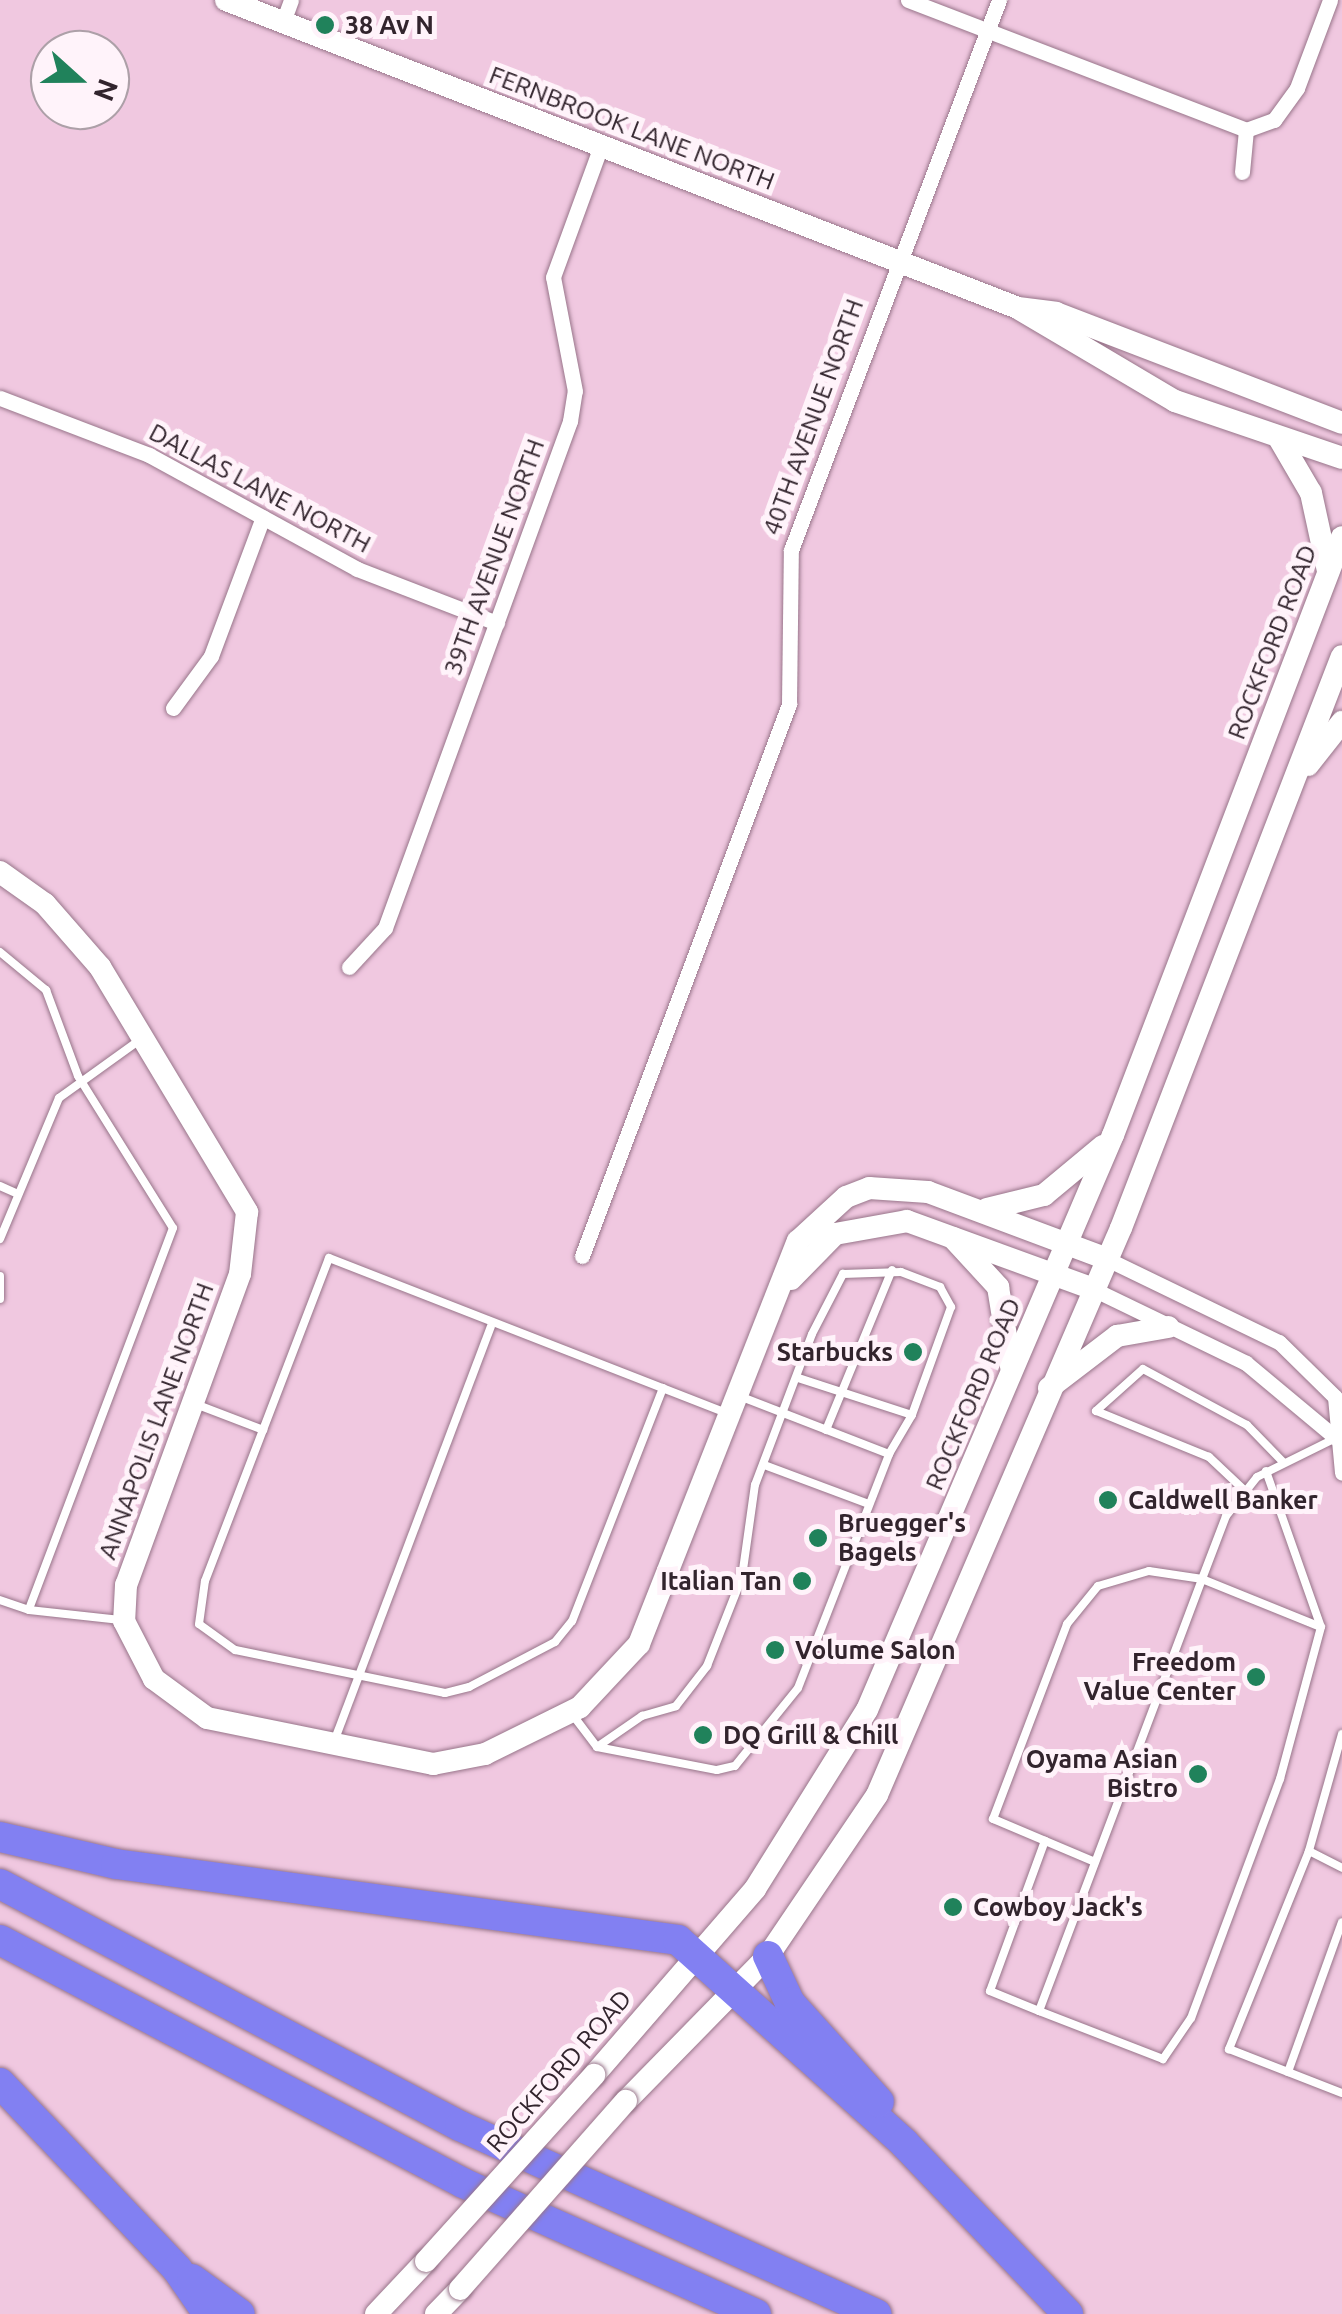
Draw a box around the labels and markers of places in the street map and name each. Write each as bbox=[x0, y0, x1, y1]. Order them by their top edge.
place label: 38 Av N bbox=[345, 10, 434, 40]
marker: 38 Av N bbox=[314, 14, 336, 36]
place label: Starbucks bbox=[777, 1337, 893, 1367]
marker: Starbucks bbox=[902, 1341, 924, 1363]
place label: Caldwell Banker bbox=[1128, 1485, 1318, 1515]
marker: Caldwell Banker bbox=[1097, 1489, 1119, 1511]
place label: Bruegger's Bagels bbox=[838, 1509, 966, 1568]
marker: Bruegger's Bagels bbox=[807, 1527, 829, 1549]
place label: Italian Tan bbox=[660, 1566, 782, 1596]
marker: Italian Tan bbox=[791, 1570, 813, 1592]
place label: Volume Salon bbox=[795, 1635, 956, 1665]
marker: Volume Salon bbox=[764, 1639, 786, 1661]
place label: Freedom Value Center bbox=[1083, 1648, 1236, 1707]
marker: Freedom Value Center bbox=[1245, 1666, 1267, 1688]
place label: DQ Grill & Chill bbox=[723, 1720, 898, 1750]
marker: DQ Grill & Chill bbox=[692, 1724, 714, 1746]
place label: Oyama Asian Bistro bbox=[1026, 1745, 1178, 1804]
marker: Oyama Asian Bistro bbox=[1187, 1763, 1209, 1785]
place label: Cowboy Jack's bbox=[973, 1892, 1143, 1922]
marker: Cowboy Jack's bbox=[942, 1896, 964, 1918]

